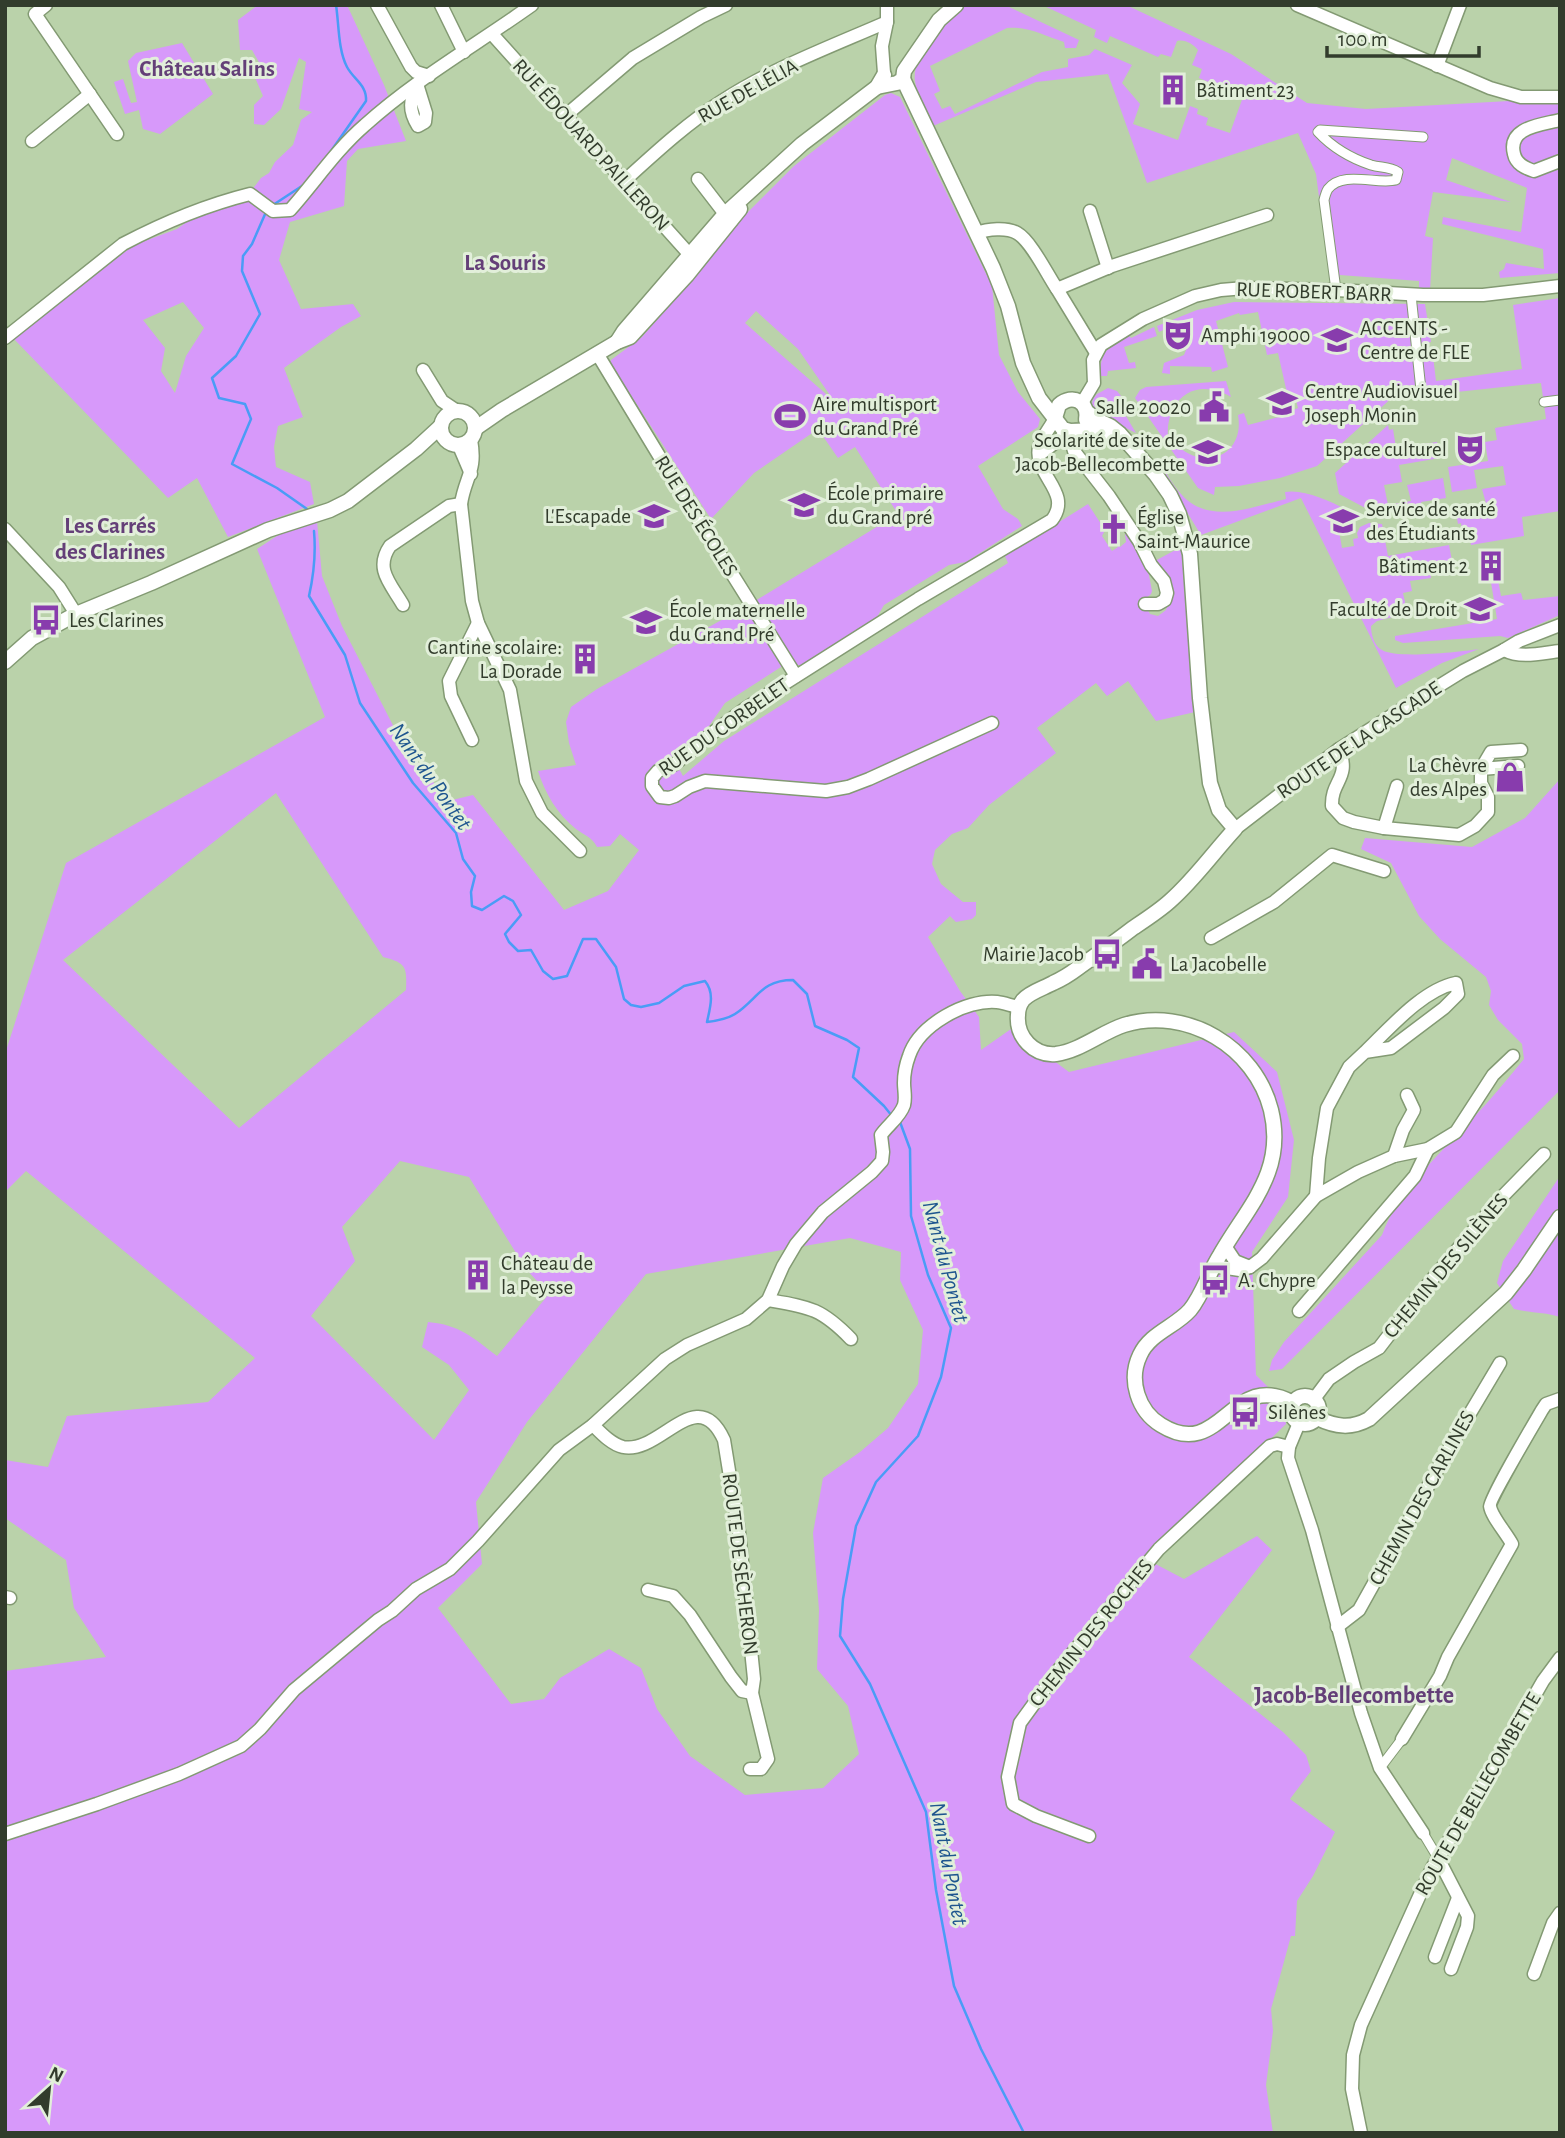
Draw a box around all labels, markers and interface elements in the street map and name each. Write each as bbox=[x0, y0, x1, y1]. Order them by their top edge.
scale bar bbox=[1327, 14, 1479, 58]
text: 100 m bbox=[1338, 29, 1388, 50]
street label: RUE DE LÉLIA bbox=[694, 53, 801, 127]
street label: RUE ÉDOUARD PAILLERON bbox=[509, 54, 675, 235]
district label: Château Salins bbox=[139, 58, 275, 81]
building icon: Bâtiment 23 bbox=[1156, 73, 1190, 107]
place label: Bâtiment 23 bbox=[1196, 80, 1294, 101]
district label: La Souris bbox=[464, 252, 546, 275]
street label: RUE ROBERT BARR bbox=[1236, 279, 1392, 305]
theatre icon: Amphi 19000 bbox=[1161, 318, 1195, 352]
place label: ACCENTS - Centre de FLE bbox=[1360, 318, 1470, 363]
school or university icon: ACCENTS - Centre de FLE bbox=[1320, 323, 1354, 357]
place label: Amphi 19000 bbox=[1201, 325, 1310, 346]
place label: Centre Audiovisuel Joseph Monin bbox=[1305, 381, 1458, 426]
school or university icon: Centre Audiovisuel Joseph Monin bbox=[1265, 386, 1299, 420]
public building icon: Salle 20020 bbox=[1197, 390, 1231, 424]
place label: Aire multisport du Grand Pré bbox=[813, 394, 937, 439]
place label: Salle 20020 bbox=[1096, 397, 1191, 418]
sports icon: Aire multisport du Grand Pré bbox=[773, 399, 807, 433]
place label: Scolarité de site de Jacob-Bellecombette bbox=[1015, 430, 1185, 475]
theatre icon: Espace culturel bbox=[1453, 432, 1487, 466]
school or university icon: Scolarité de site de Jacob-Bellecombette bbox=[1191, 435, 1225, 469]
place label: Espace culturel bbox=[1325, 439, 1447, 460]
street label: RUE DES ÉCOLES bbox=[651, 451, 743, 580]
place label: École primaire du Grand pré bbox=[827, 481, 944, 528]
school or university icon: École primaire du Grand pré bbox=[787, 488, 821, 522]
school or university icon: L'Escapade bbox=[637, 499, 671, 533]
place label: Service de santé des Étudiants bbox=[1366, 499, 1496, 544]
school or university icon: Service de santé des Étudiants bbox=[1326, 504, 1360, 538]
place label: Église Saint-Maurice bbox=[1137, 505, 1251, 552]
place label: L'Escapade bbox=[544, 506, 631, 527]
church icon: Église Saint-Maurice bbox=[1097, 512, 1131, 546]
district label: Les Carrés des Clarines bbox=[55, 515, 165, 564]
building icon: Bâtiment 2 bbox=[1474, 549, 1508, 583]
place label: Bâtiment 2 bbox=[1378, 556, 1468, 577]
school or university icon: Faculté de Droit bbox=[1463, 592, 1497, 626]
place label: École maternelle du Grand Pré bbox=[669, 598, 805, 645]
place label: Faculté de Droit bbox=[1329, 599, 1457, 620]
bus stop icon: Les Clarines bbox=[29, 603, 63, 637]
school or university icon: École maternelle du Grand Pré bbox=[629, 605, 663, 639]
place label: Les Clarines bbox=[69, 610, 164, 631]
place label: Cantine scolaire: La Dorade bbox=[428, 637, 562, 682]
building icon: Cantine scolaire: La Dorade bbox=[568, 642, 602, 676]
street label: RUE DU CORBELET bbox=[655, 674, 793, 780]
street label: ROUTE DE LA CASCADE bbox=[1273, 677, 1445, 803]
water label: Nant du Pontet bbox=[385, 719, 476, 835]
place label: La Chèvre des Alpes bbox=[1408, 755, 1487, 800]
shop icon: La Chèvre des Alpes bbox=[1493, 760, 1527, 794]
bus stop icon: Mairie Jacob bbox=[1090, 937, 1124, 971]
place label: Mairie Jacob bbox=[983, 944, 1084, 965]
public building icon: La Jacobelle bbox=[1130, 947, 1164, 981]
place label: La Jacobelle bbox=[1170, 954, 1267, 975]
street label: CHEMIN DES SILÈNES bbox=[1378, 1188, 1512, 1342]
water label: Nant du Pontet bbox=[918, 1199, 972, 1326]
place label: Château de la Peysse bbox=[501, 1253, 593, 1298]
building icon: Château de la Peysse bbox=[461, 1258, 495, 1292]
bus stop icon: A. Chypre bbox=[1198, 1263, 1232, 1297]
place label: A. Chypre bbox=[1238, 1270, 1316, 1291]
bus stop icon: Silènes bbox=[1228, 1395, 1262, 1429]
place label: Silènes bbox=[1268, 1402, 1326, 1423]
street label: CHEMIN DES CARLINES bbox=[1365, 1407, 1479, 1589]
street label: ROUTE DE SÈCHERON bbox=[718, 1472, 764, 1656]
street label: CHEMIN DES ROCHES bbox=[1025, 1555, 1157, 1711]
district label: Jacob-Bellecombette bbox=[1254, 1684, 1454, 1708]
street label: ROUTE DE BELLECOMBETTE bbox=[1411, 1689, 1545, 1899]
water label: Nant du Pontet bbox=[925, 1800, 971, 1928]
north arrow bbox=[14, 2054, 84, 2124]
text: N bbox=[46, 2064, 66, 2087]

